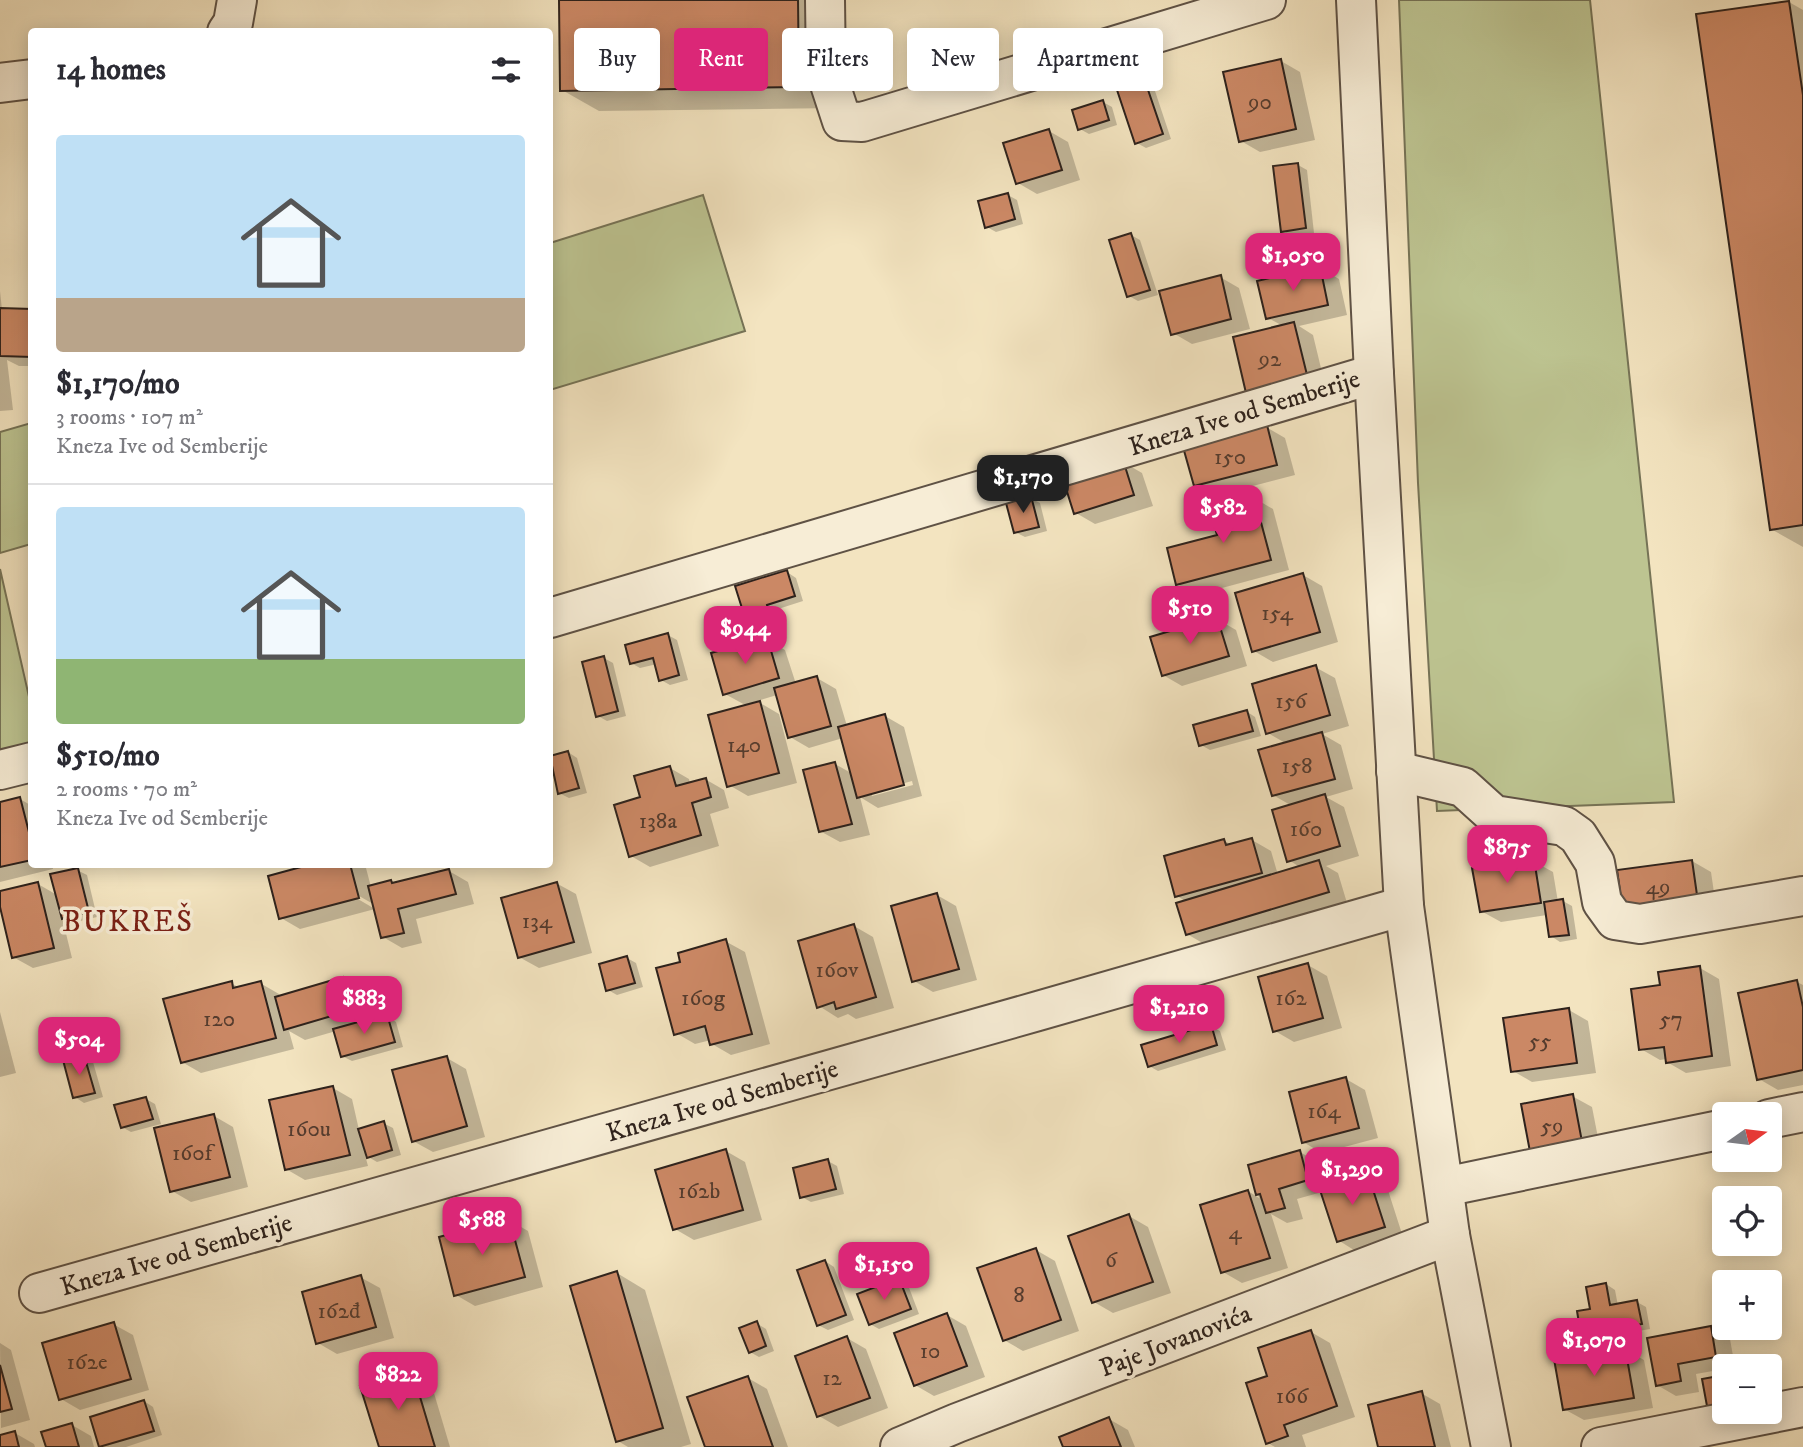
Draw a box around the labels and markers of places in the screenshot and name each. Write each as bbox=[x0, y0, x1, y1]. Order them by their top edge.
pin: $1,050 bbox=[1236, 233, 1350, 293]
pin: $1,170 bbox=[966, 456, 1080, 515]
pin: $582 bbox=[1182, 486, 1264, 545]
pin: $510 bbox=[1149, 586, 1231, 646]
pin: $944 bbox=[704, 606, 786, 666]
pin: $875 bbox=[1466, 826, 1548, 885]
pin: $883 bbox=[323, 976, 405, 1036]
pin: $1,210 bbox=[1122, 986, 1236, 1045]
pin: $504 bbox=[38, 1018, 120, 1077]
pin: $1,290 bbox=[1295, 1148, 1409, 1207]
pin: $588 bbox=[441, 1198, 523, 1257]
pin: $1,150 bbox=[827, 1242, 941, 1302]
pin: $1,070 bbox=[1537, 1318, 1651, 1378]
pin: $822 bbox=[357, 1352, 439, 1412]

